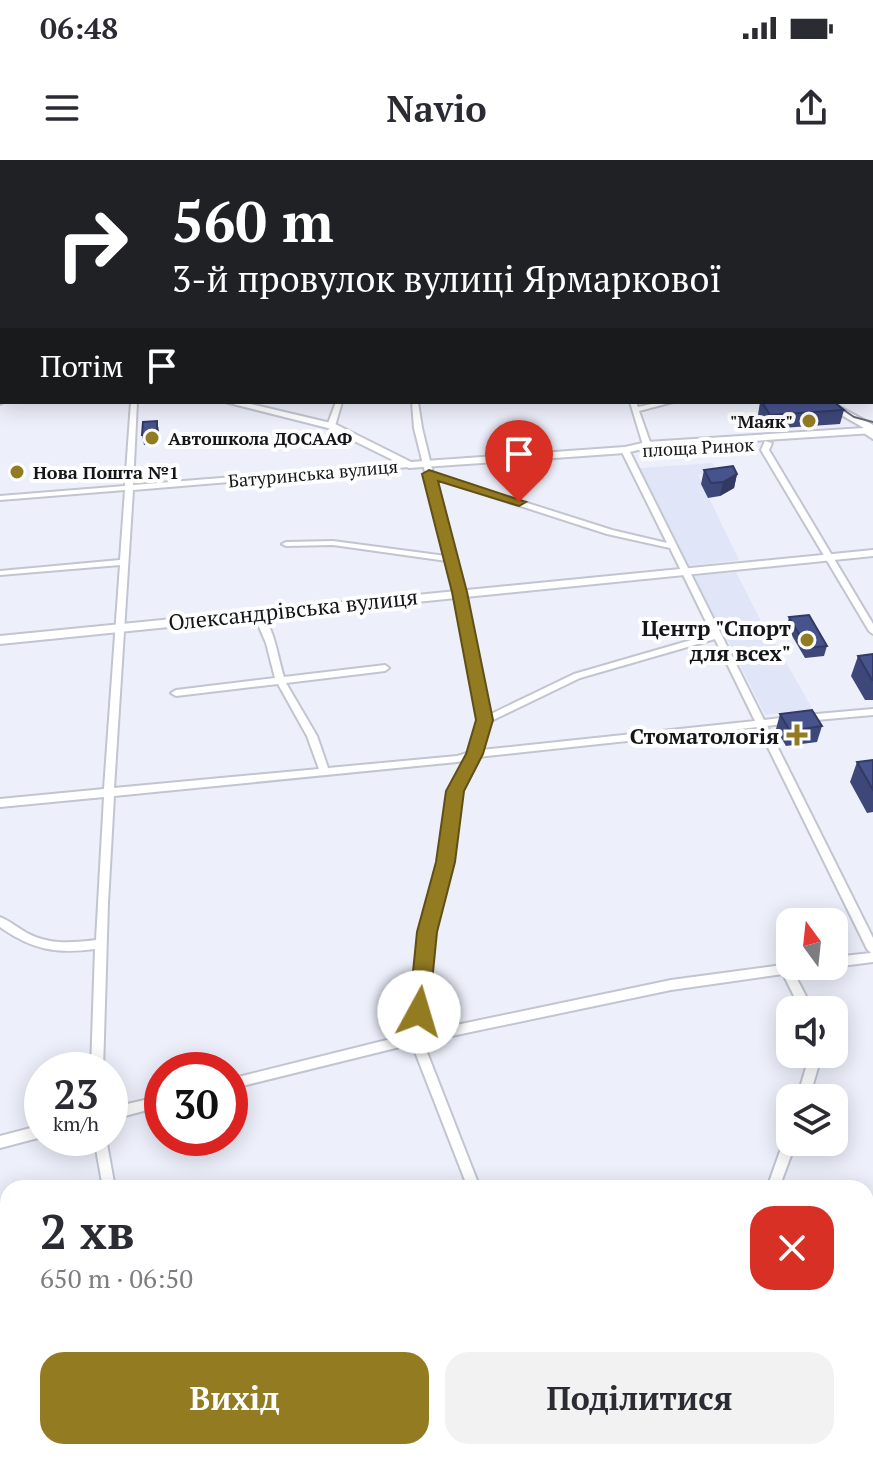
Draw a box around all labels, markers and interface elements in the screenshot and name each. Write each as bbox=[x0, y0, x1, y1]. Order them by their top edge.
text: 06:48 bbox=[40, 8, 118, 48]
text: Navio bbox=[386, 85, 487, 132]
icon: menu bbox=[40, 86, 84, 130]
icon: share bbox=[789, 86, 833, 130]
text: 560 m bbox=[172, 184, 334, 258]
icon: right bbox=[40, 192, 144, 296]
text: 3-й провулок вулиці Ярмаркової bbox=[172, 255, 722, 302]
icon: arrive bbox=[140, 344, 184, 388]
text: Потім bbox=[40, 346, 124, 386]
place label: "Маяк" bbox=[730, 409, 793, 433]
marker: "Маяк" bbox=[800, 412, 818, 430]
pin bbox=[485, 420, 553, 502]
place label: Автошкола ДОСААФ bbox=[168, 426, 352, 450]
marker: Автошкола ДОСААФ bbox=[143, 429, 161, 447]
icon: arrive bbox=[497, 432, 541, 476]
street label: площа Ринок bbox=[642, 432, 755, 462]
street label: Батуринська вулиця bbox=[227, 454, 399, 492]
place label: Нова Пошта №1 bbox=[33, 460, 179, 484]
marker: Нова Пошта №1 bbox=[8, 463, 26, 481]
street label: Олександрівська вулиця bbox=[167, 581, 419, 637]
place label: Центр "Спорт для всех" bbox=[641, 613, 791, 667]
marker: Центр "Спорт для всех" bbox=[798, 631, 816, 649]
place label: Стоматологія bbox=[630, 721, 779, 750]
marker: Стоматологія bbox=[786, 724, 808, 746]
north arrow bbox=[776, 908, 848, 980]
map controls bbox=[776, 908, 848, 1156]
position arrow bbox=[377, 970, 461, 1054]
button: sound bbox=[776, 996, 848, 1068]
speed limit sign: 30 bbox=[144, 1052, 248, 1156]
text: 23 bbox=[53, 1067, 99, 1120]
button: layers bbox=[776, 1084, 848, 1156]
text: km/h bbox=[53, 1110, 99, 1137]
text: 2 хв bbox=[40, 1199, 134, 1263]
button: close bbox=[750, 1206, 834, 1290]
text: 650 m · 06:50 bbox=[40, 1261, 193, 1295]
button: Вихід bbox=[40, 1352, 429, 1444]
button: Поділитися bbox=[445, 1352, 834, 1444]

